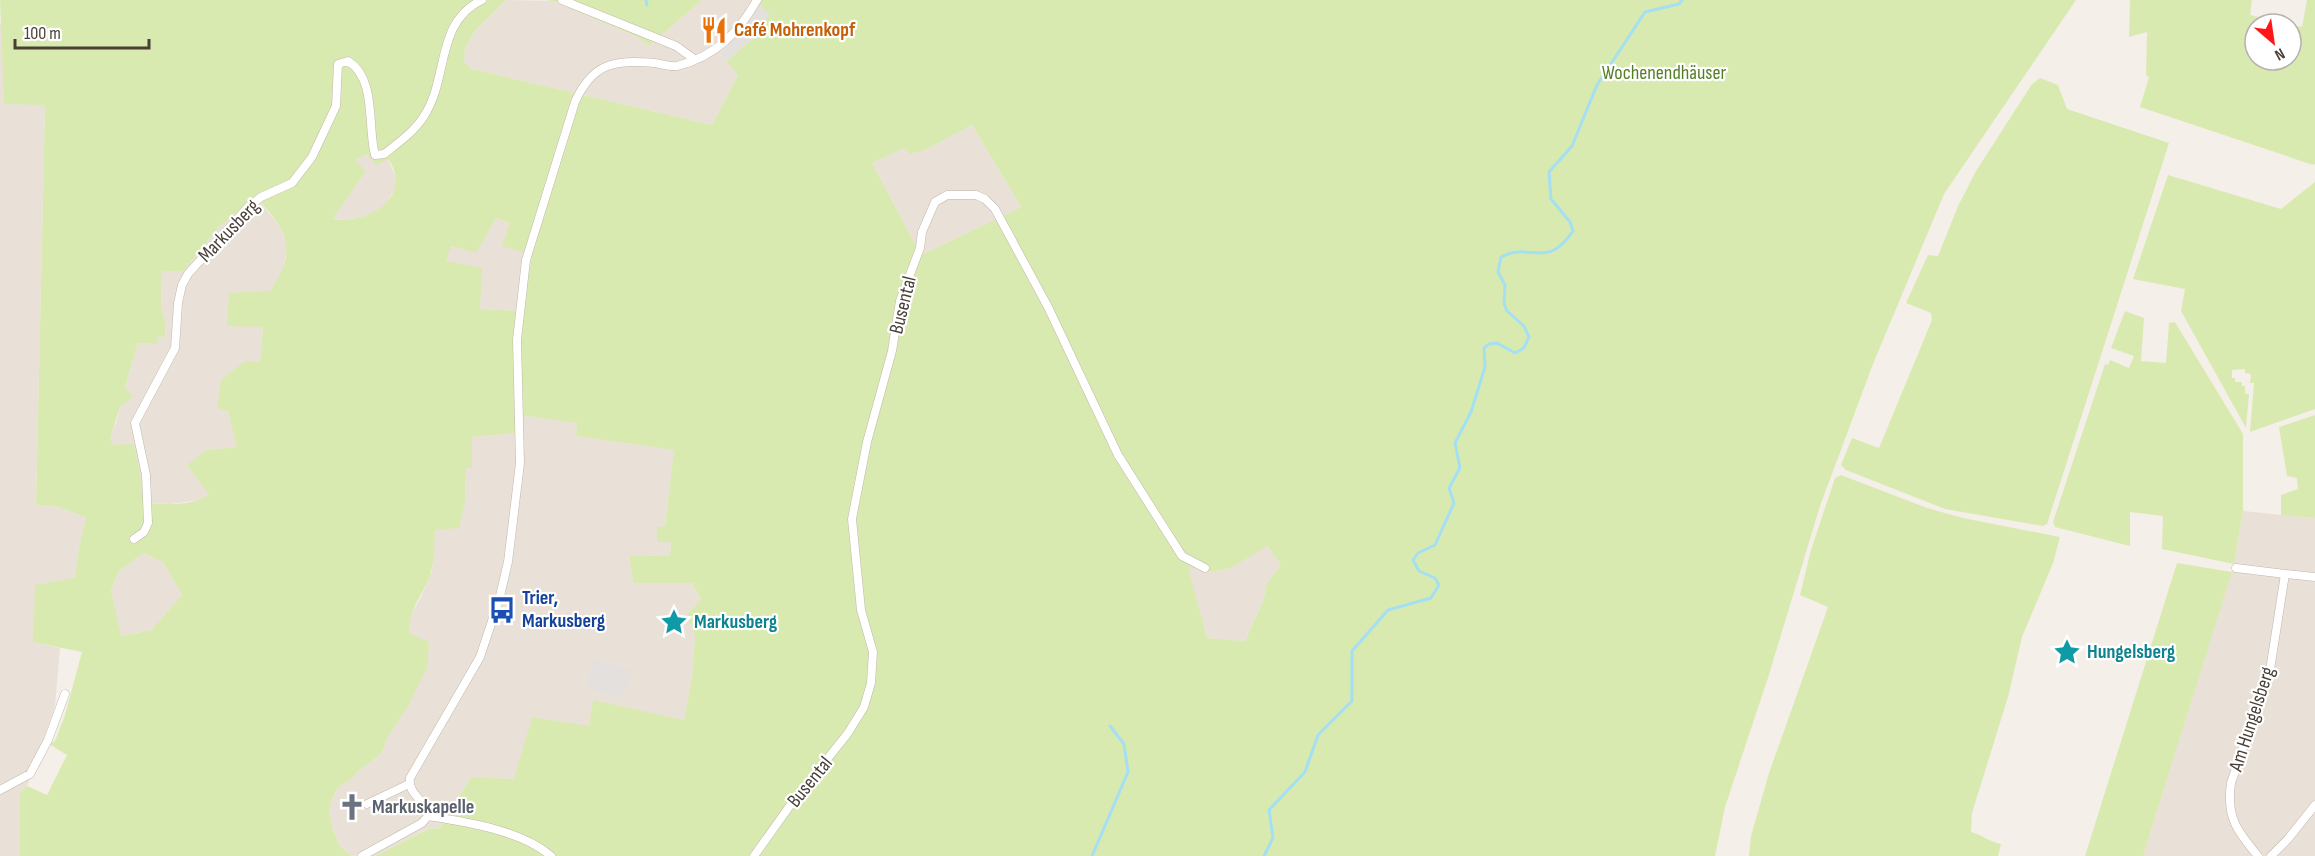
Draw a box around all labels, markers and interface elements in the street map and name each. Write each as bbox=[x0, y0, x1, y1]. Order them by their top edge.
scale bar bbox=[15, 12, 148, 50]
north arrow bbox=[2243, 12, 2303, 72]
restaurant icon: Café Mohrenkopf bbox=[699, 15, 729, 45]
place label: Café Mohrenkopf bbox=[734, 18, 856, 42]
text: 100 m bbox=[24, 23, 61, 44]
text: N bbox=[2271, 43, 2288, 64]
park label: Wochenendhäuser bbox=[1602, 61, 1727, 85]
street label: Markusberg bbox=[193, 195, 265, 267]
street label: Busental bbox=[884, 274, 922, 336]
place label: Trier, Markusberg bbox=[522, 586, 606, 633]
bus stop icon: Trier, Markusberg bbox=[487, 595, 517, 625]
place icon: Markusberg bbox=[659, 607, 689, 637]
place label: Markusberg bbox=[694, 610, 778, 634]
place icon: Hungelsberg bbox=[2052, 637, 2082, 667]
place label: Hungelsberg bbox=[2087, 640, 2176, 664]
street label: Am Hungelsberg bbox=[2224, 664, 2280, 775]
street label: Busental bbox=[782, 752, 838, 812]
church icon: Markuskapelle bbox=[337, 792, 367, 822]
place label: Markuskapelle bbox=[372, 795, 474, 819]

